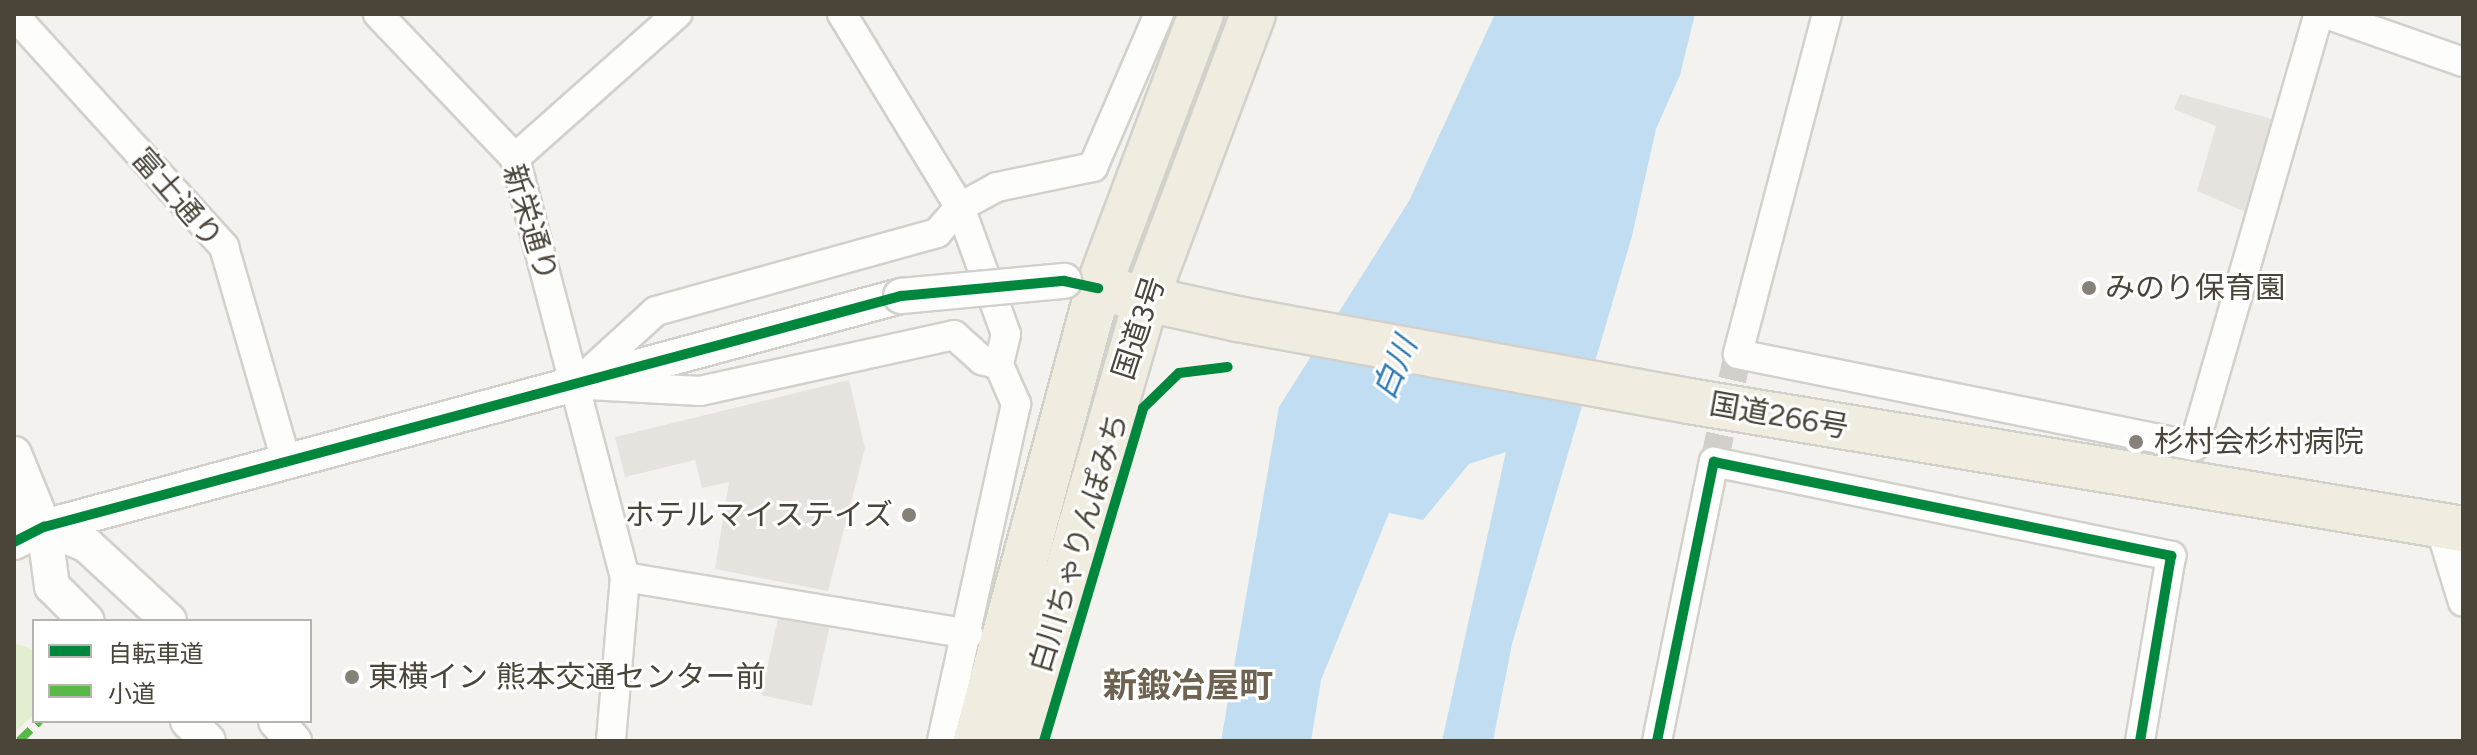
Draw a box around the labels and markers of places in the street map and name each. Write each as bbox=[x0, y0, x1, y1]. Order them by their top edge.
place label: みのり保育園 bbox=[2105, 270, 2285, 306]
marker: みのり保育園 bbox=[2080, 279, 2098, 297]
place label: 杉村会杉村病院 bbox=[2154, 424, 2364, 460]
marker: 杉村会杉村病院 bbox=[2125, 431, 2147, 453]
place label: ホテルマイステイズ bbox=[623, 497, 893, 533]
marker: ホテルマイステイズ bbox=[900, 506, 918, 524]
place label: 東横イン 熊本交通センター前 bbox=[368, 659, 765, 695]
marker: 東横イン 熊本交通センター前 bbox=[343, 668, 361, 686]

